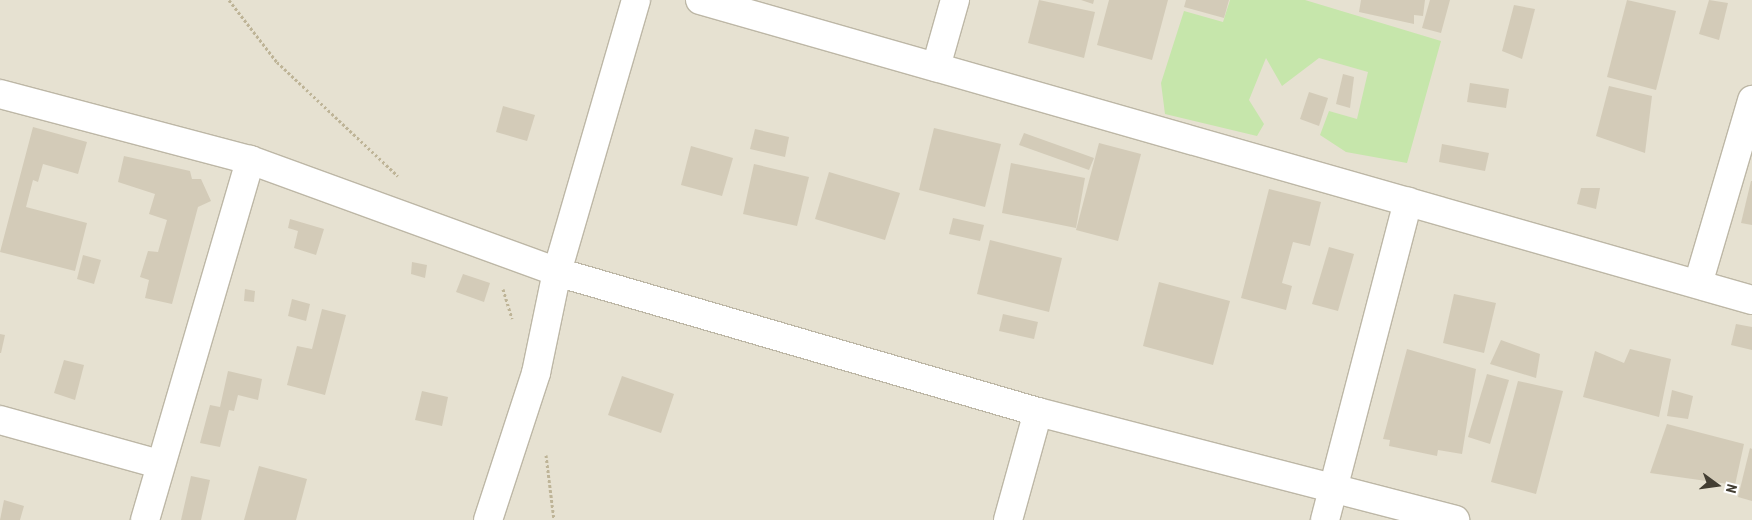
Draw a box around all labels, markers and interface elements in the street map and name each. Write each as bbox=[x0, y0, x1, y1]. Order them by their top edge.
north arrow bbox=[1692, 460, 1742, 510]
text: N bbox=[1723, 483, 1740, 495]

